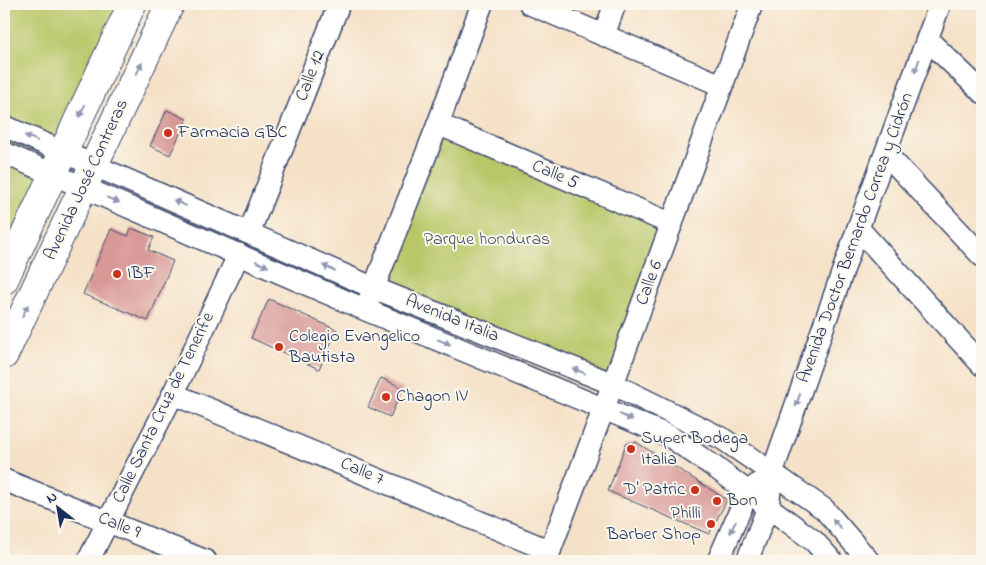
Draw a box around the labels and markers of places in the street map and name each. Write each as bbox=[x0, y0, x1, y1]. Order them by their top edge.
place label: Farmacia GBC bbox=[177, 120, 288, 146]
marker: Farmacia GBC bbox=[162, 127, 174, 139]
place label: IBF bbox=[127, 261, 155, 287]
marker: IBF bbox=[111, 268, 123, 280]
place label: Colegio Evangelico Bautista bbox=[288, 324, 420, 371]
marker: Colegio Evangelico Bautista bbox=[273, 341, 285, 353]
place label: Chagon IV bbox=[396, 384, 468, 411]
marker: Chagon IV bbox=[380, 391, 392, 403]
place label: Super Bodega Italia bbox=[641, 426, 748, 473]
marker: Super Bodega Italia bbox=[625, 443, 637, 455]
place label: D' Patric bbox=[622, 477, 685, 503]
marker: D' Patric bbox=[689, 484, 701, 496]
place label: Bon bbox=[726, 488, 757, 514]
marker: Bon bbox=[711, 495, 723, 507]
place label: Philli Barber Shop bbox=[606, 501, 701, 548]
marker: Philli Barber Shop bbox=[705, 518, 717, 530]

